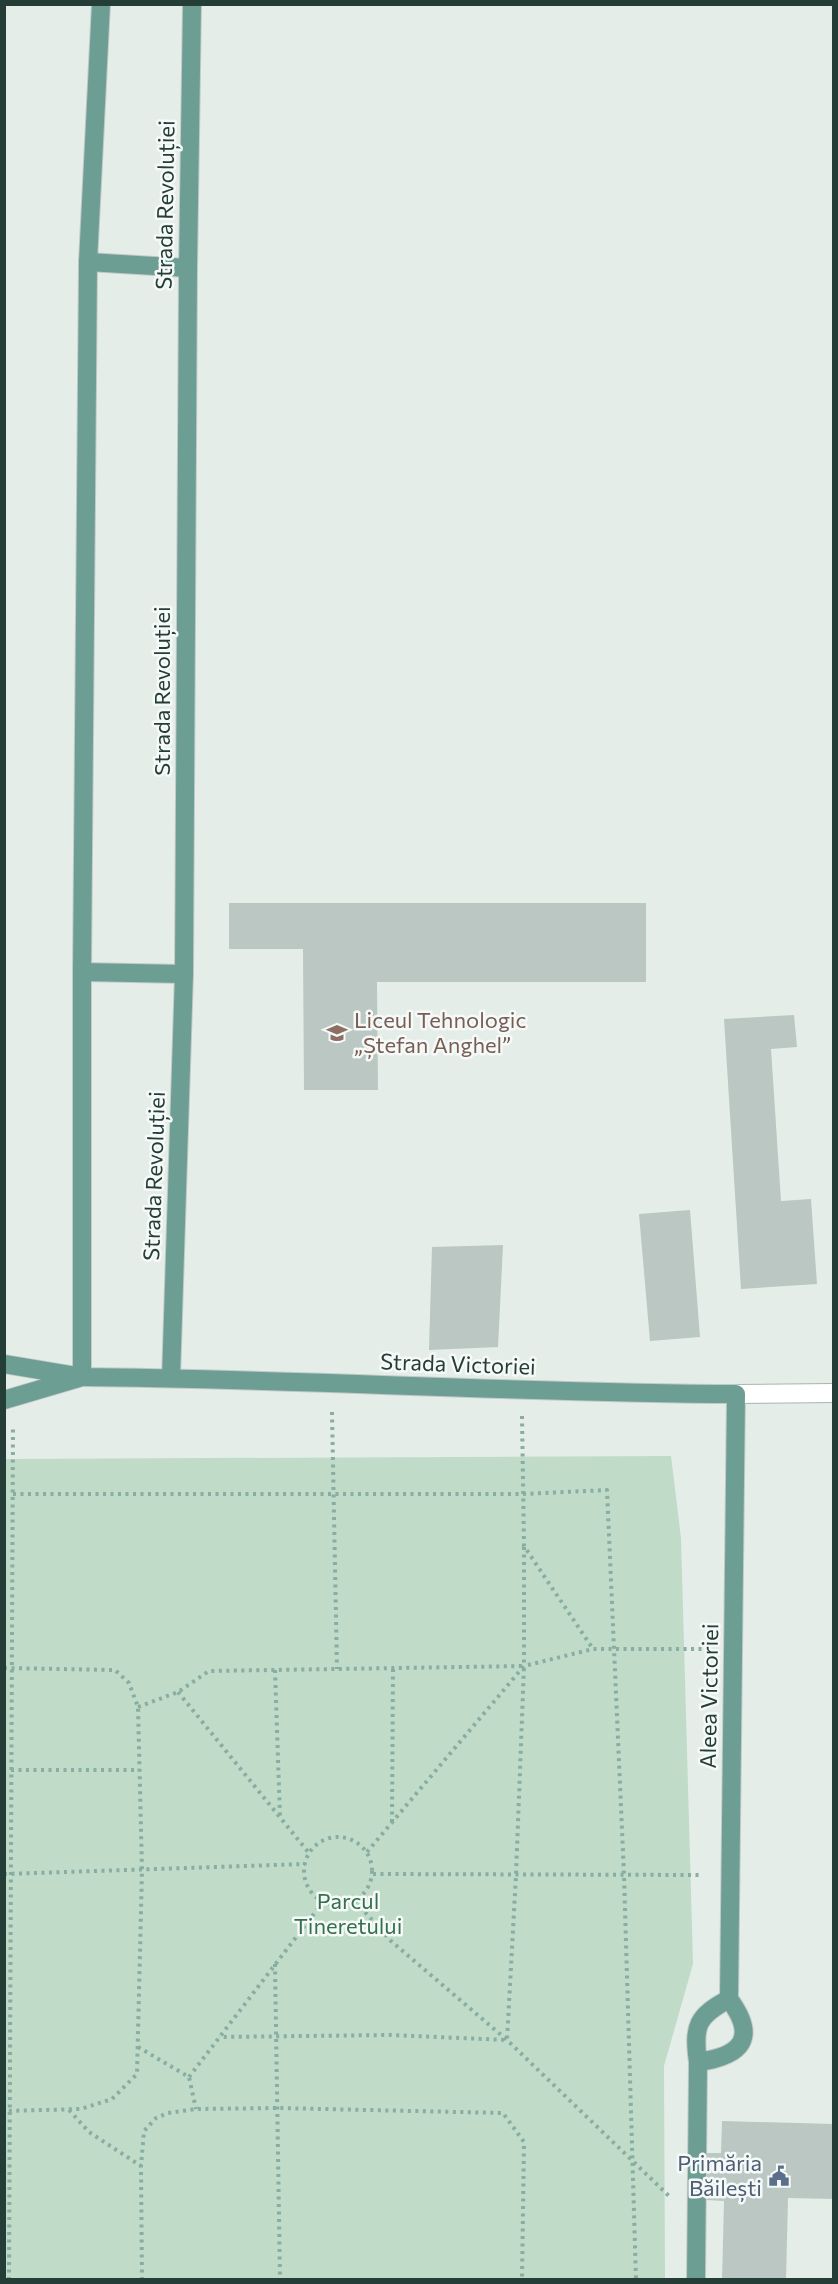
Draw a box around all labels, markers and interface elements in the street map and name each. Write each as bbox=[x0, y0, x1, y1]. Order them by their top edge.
street label: Strada Revoluției bbox=[150, 120, 180, 290]
street label: Strada Revoluției bbox=[148, 606, 176, 776]
place label: Liceul Tehnologic „Ștefan Anghel” bbox=[354, 1006, 526, 1059]
school or university icon: Liceul Tehnologic „Ștefan Anghel” bbox=[325, 1021, 349, 1045]
street label: Strada Revoluției bbox=[137, 1091, 171, 1261]
street label: Strada Victoriei bbox=[380, 1347, 536, 1380]
street label: Aleea Victoriei bbox=[694, 1623, 723, 1769]
park label: Parcul Tineretului bbox=[294, 1887, 402, 1939]
place label: Primăria Băilești bbox=[677, 2149, 762, 2202]
public building icon: Primăria Băilești bbox=[767, 2164, 791, 2188]

